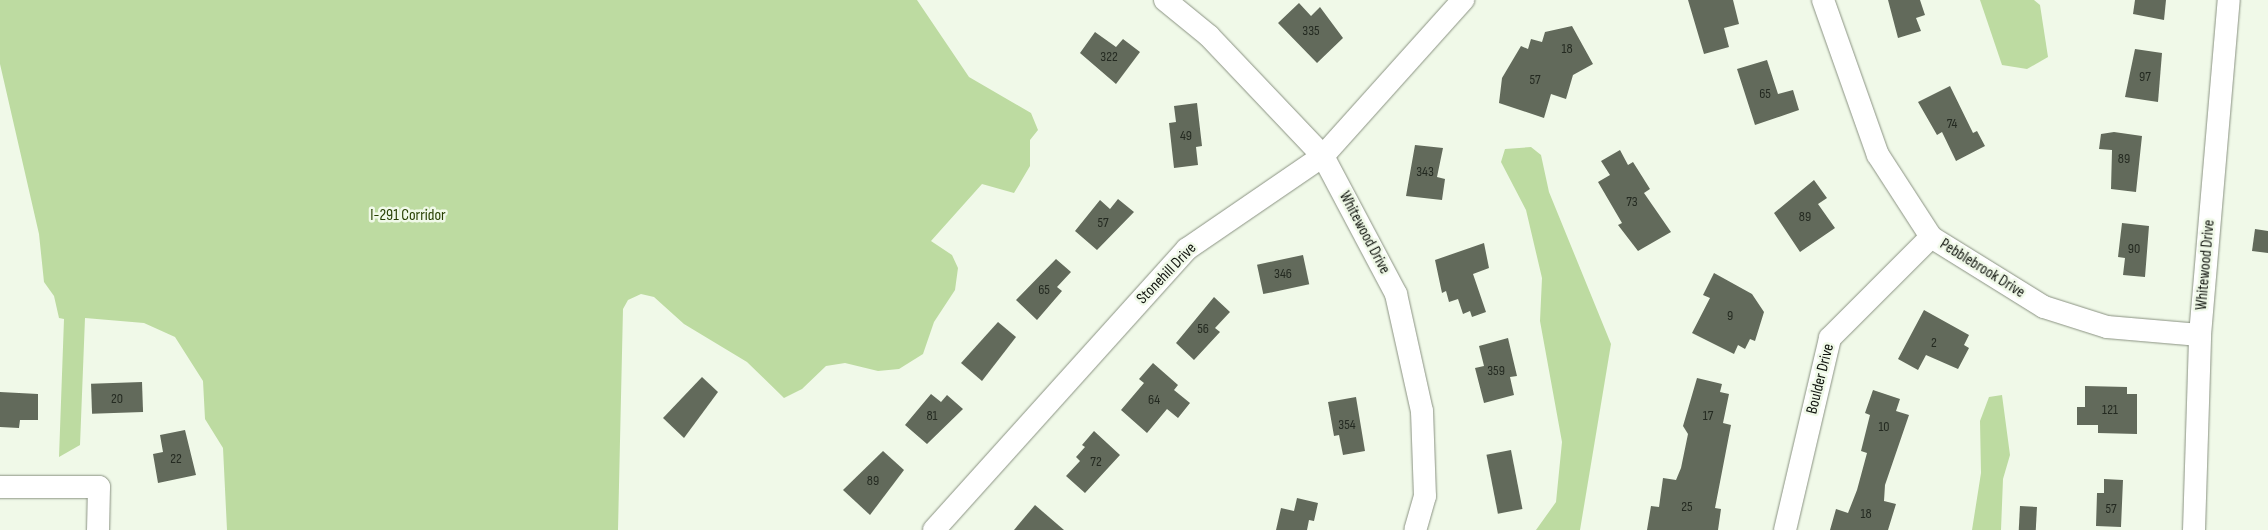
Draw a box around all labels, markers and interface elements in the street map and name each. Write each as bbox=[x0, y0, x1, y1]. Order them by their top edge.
house number: 335 bbox=[1302, 23, 1320, 39]
house number: 18 bbox=[1561, 41, 1573, 57]
house number: 322 bbox=[1100, 49, 1118, 65]
house number: 97 bbox=[2139, 69, 2151, 85]
house number: 57 bbox=[1529, 72, 1541, 88]
house number: 65 bbox=[1759, 86, 1771, 102]
house number: 74 bbox=[1947, 116, 1957, 132]
house number: 49 bbox=[1180, 128, 1192, 144]
house number: 89 bbox=[2118, 151, 2130, 167]
house number: 343 bbox=[1416, 164, 1434, 180]
street label: Whitewood Drive bbox=[1334, 188, 1394, 278]
house number: 73 bbox=[1626, 194, 1638, 210]
park label: I-291 Corridor bbox=[370, 206, 446, 226]
house number: 89 bbox=[1799, 209, 1811, 225]
house number: 57 bbox=[1097, 215, 1109, 231]
street label: Whitewood Drive bbox=[2192, 219, 2220, 311]
street label: Pebblebrook Drive bbox=[1936, 235, 2028, 303]
street label: Stonehill Drive bbox=[1133, 239, 1201, 309]
house number: 90 bbox=[2128, 241, 2140, 257]
house number: 346 bbox=[1274, 266, 1292, 282]
house number: 65 bbox=[1038, 282, 1050, 298]
house number: 9 bbox=[1727, 308, 1733, 324]
house number: 56 bbox=[1197, 321, 1209, 337]
house number: 2 bbox=[1931, 335, 1937, 351]
street label: Boulder Drive bbox=[1803, 342, 1839, 416]
house number: 359 bbox=[1487, 363, 1505, 379]
house number: 20 bbox=[111, 391, 123, 407]
house number: 64 bbox=[1148, 392, 1160, 408]
house number: 121 bbox=[2102, 402, 2118, 418]
house number: 81 bbox=[926, 408, 938, 424]
house number: 17 bbox=[1703, 408, 1713, 424]
house number: 354 bbox=[1338, 417, 1356, 433]
house number: 10 bbox=[1878, 419, 1890, 435]
house number: 22 bbox=[170, 451, 182, 467]
house number: 72 bbox=[1090, 454, 1102, 470]
house number: 89 bbox=[867, 473, 879, 489]
house number: 25 bbox=[1681, 499, 1693, 515]
house number: 57 bbox=[2105, 501, 2117, 517]
house number: 18 bbox=[1860, 506, 1872, 522]

